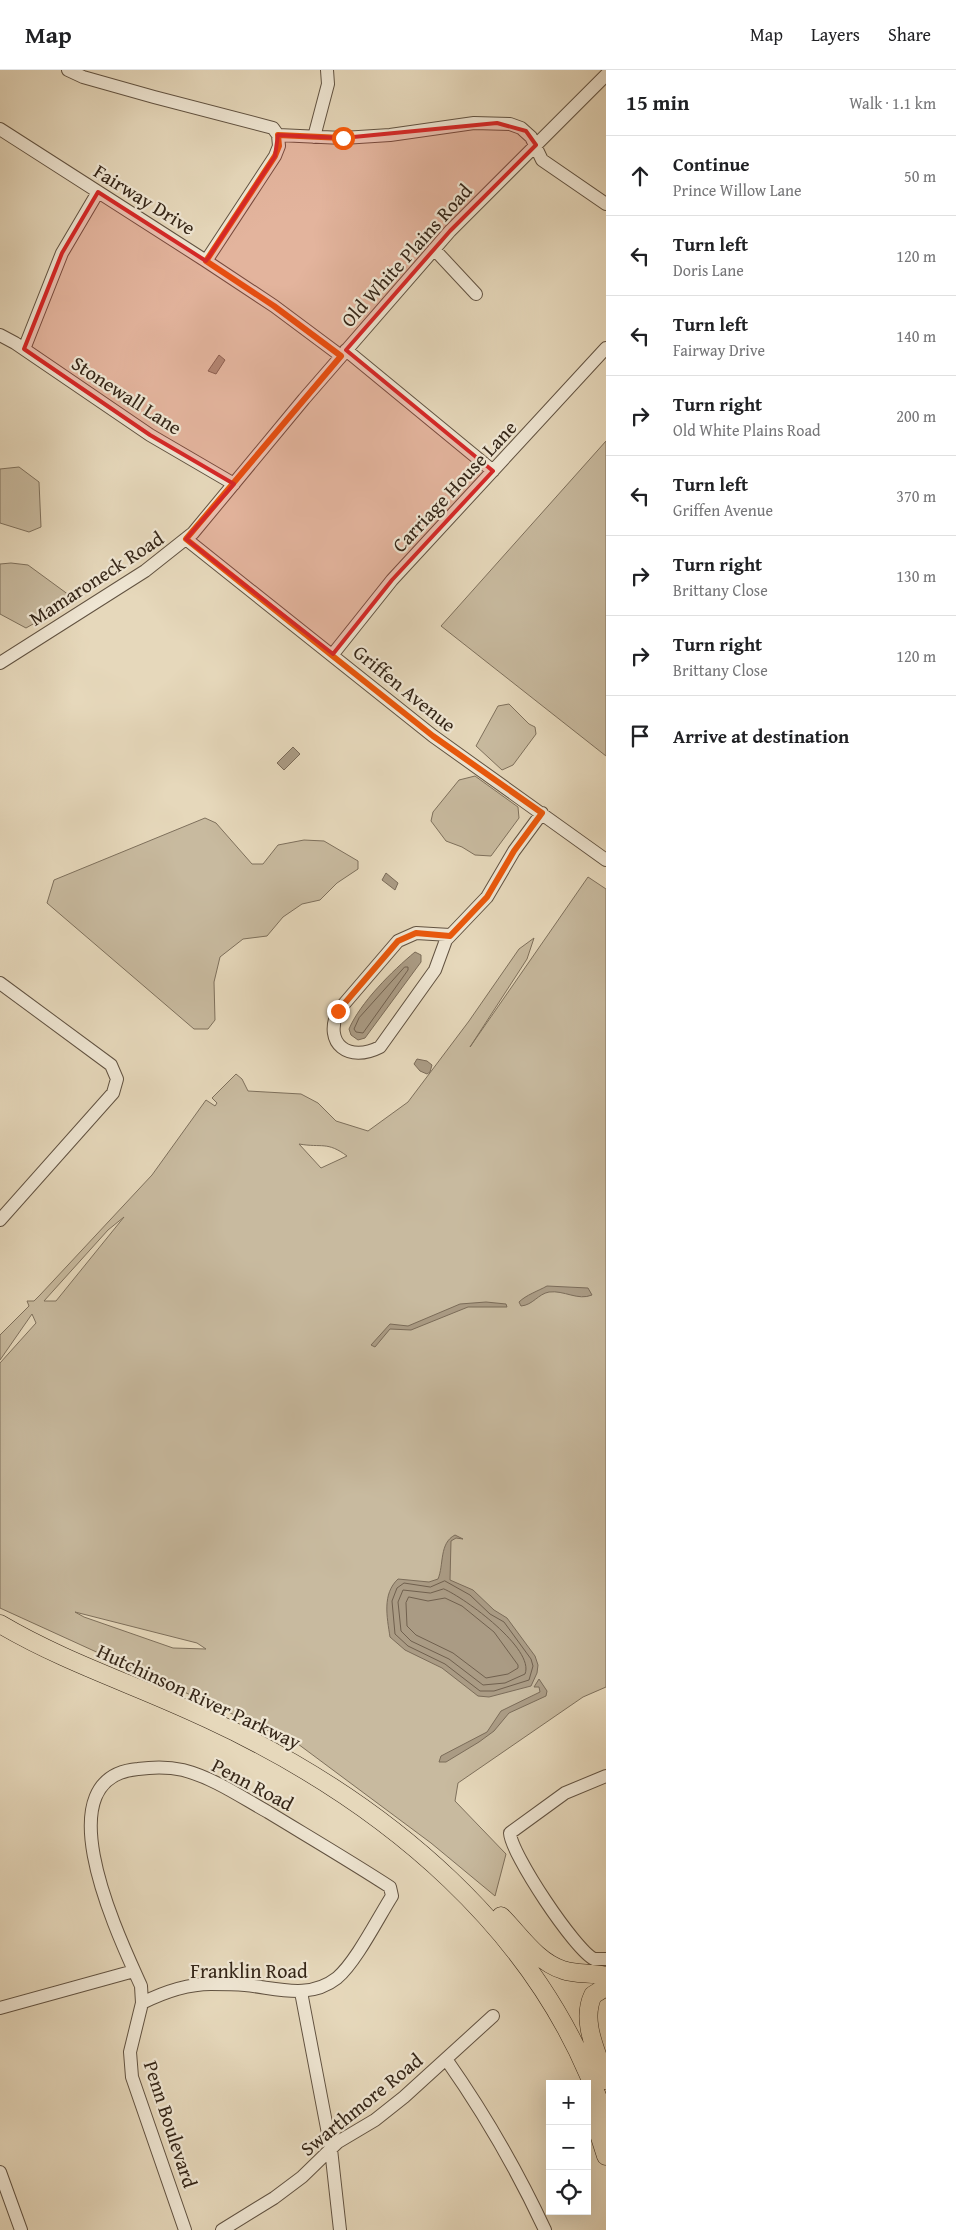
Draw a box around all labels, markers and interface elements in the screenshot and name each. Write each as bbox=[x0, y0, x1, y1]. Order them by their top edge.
text: Map bbox=[25, 17, 72, 52]
text: Map bbox=[750, 21, 783, 48]
text: Layers bbox=[811, 21, 860, 48]
text: Share bbox=[888, 21, 931, 48]
text: 15 min bbox=[626, 87, 689, 118]
text: Walk · 1.1 km bbox=[849, 91, 936, 115]
route start bbox=[332, 127, 355, 150]
text: Continue bbox=[673, 150, 750, 178]
street label: Fairway Drive bbox=[89, 156, 201, 242]
icon: ahead bbox=[626, 162, 654, 190]
text: 50 m bbox=[904, 164, 936, 188]
street label: Old White Plains Road bbox=[334, 177, 479, 333]
text: Prince Willow Lane bbox=[673, 178, 802, 202]
text: Turn left bbox=[673, 230, 748, 258]
icon: left bbox=[626, 242, 654, 270]
text: 120 m bbox=[896, 244, 936, 268]
text: Doris Lane bbox=[673, 258, 744, 282]
text: Turn left bbox=[673, 310, 748, 338]
icon: left bbox=[626, 322, 654, 350]
text: 140 m bbox=[896, 324, 936, 348]
text: Fairway Drive bbox=[673, 338, 765, 362]
street label: Stonewall Lane bbox=[66, 348, 188, 442]
text: Turn right bbox=[673, 390, 762, 418]
icon: right bbox=[626, 402, 654, 430]
text: 200 m bbox=[896, 404, 936, 428]
street label: Carriage House Lane bbox=[385, 413, 523, 559]
text: Old White Plains Road bbox=[673, 418, 821, 442]
text: Turn left bbox=[673, 470, 748, 498]
icon: left bbox=[626, 482, 654, 510]
text: 370 m bbox=[896, 484, 936, 508]
text: Griffen Avenue bbox=[673, 498, 773, 522]
street label: Mamaroneck Road bbox=[23, 523, 169, 632]
text: Turn right bbox=[673, 550, 762, 578]
icon: right bbox=[626, 562, 654, 590]
text: 130 m bbox=[896, 564, 936, 588]
text: Brittany Close bbox=[673, 578, 768, 602]
text: Turn right bbox=[673, 630, 762, 658]
street label: Griffen Avenue bbox=[347, 637, 463, 739]
icon: right bbox=[626, 642, 654, 670]
text: 120 m bbox=[896, 644, 936, 668]
text: Brittany Close bbox=[673, 658, 768, 682]
icon: arrive bbox=[626, 722, 654, 750]
text: Arrive at destination bbox=[673, 722, 849, 750]
route end bbox=[327, 1000, 350, 1023]
street label: Hutchinson River Parkway bbox=[92, 1636, 306, 1756]
street label: Penn Road bbox=[207, 1750, 299, 1818]
street label: Franklin Road bbox=[190, 1956, 308, 1985]
street label: Swarthmore Road bbox=[294, 2045, 429, 2162]
street label: Penn Boulevard bbox=[137, 2057, 205, 2192]
map controls bbox=[546, 2080, 591, 2215]
button: + bbox=[546, 2080, 591, 2125]
button: − bbox=[546, 2125, 591, 2170]
button: locate bbox=[546, 2170, 591, 2215]

